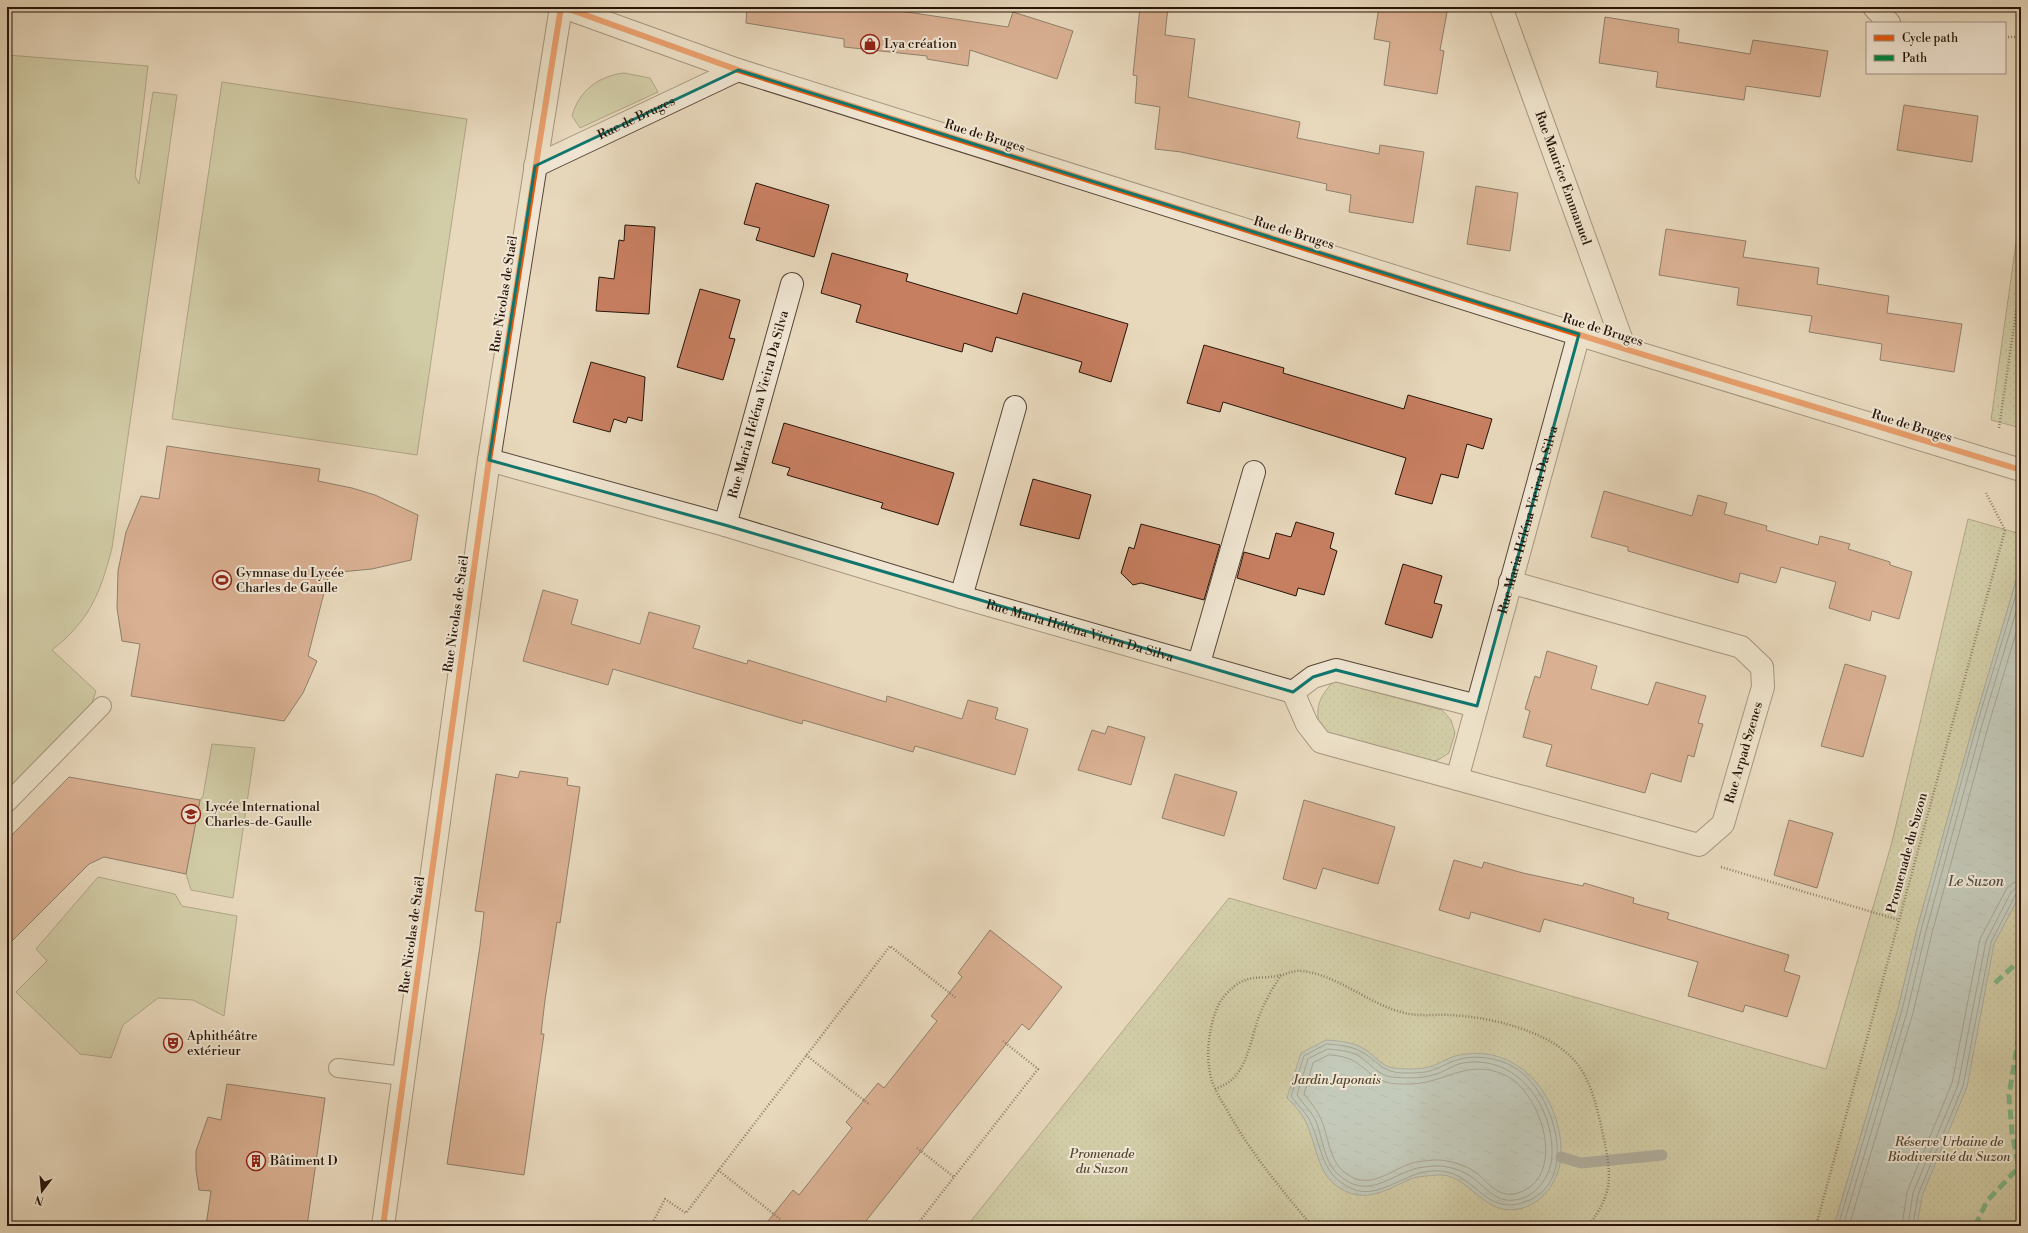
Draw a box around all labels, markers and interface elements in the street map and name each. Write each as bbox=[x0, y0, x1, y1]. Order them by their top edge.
legend bbox=[1866, 22, 2006, 74]
text: Cycle path bbox=[1902, 31, 1958, 46]
shop icon: Lya création bbox=[859, 33, 881, 55]
place label: Lya création bbox=[884, 36, 957, 52]
text: Path bbox=[1902, 51, 1927, 66]
street label: Rue de Bruges bbox=[595, 93, 678, 143]
street label: Rue Maurice Emmanuel bbox=[1531, 109, 1595, 247]
street label: Rue de Bruges bbox=[943, 116, 1028, 156]
street label: Rue de Bruges bbox=[1252, 213, 1337, 253]
street label: Rue Nicolas de Staël bbox=[487, 234, 521, 354]
street label: Rue Maria Héléna Vieira Da Silva bbox=[725, 308, 792, 500]
street label: Rue de Bruges bbox=[1561, 310, 1646, 350]
street label: Rue de Bruges bbox=[1870, 406, 1955, 446]
street label: Rue Maria Héléna Vieira Da Silva bbox=[1495, 424, 1562, 616]
street label: Rue Nicolas de Staël bbox=[440, 554, 472, 674]
place label: Gymnase du Lycée Charles de Gaulle bbox=[236, 565, 344, 596]
sports icon: Gymnase du Lycée Charles de Gaulle bbox=[211, 569, 233, 591]
street label: Rue Maria Héléna Vieira Da Silva bbox=[984, 597, 1176, 666]
street label: Rue Arpad Szenes bbox=[1721, 700, 1766, 805]
street label: Promenade du Suzon bbox=[1883, 791, 1931, 915]
place label: Lycée International Charles-de-Gaulle bbox=[205, 799, 320, 830]
school or university icon: Lycée International Charles-de-Gaulle bbox=[180, 803, 202, 825]
water label: Le Suzon bbox=[1947, 873, 2004, 891]
street label: Rue Nicolas de Staël bbox=[396, 875, 428, 995]
place label: Aphithéâtre extérieur bbox=[186, 1028, 258, 1059]
theatre icon: Aphithéâtre extérieur bbox=[162, 1032, 184, 1054]
park label: Jardin Japonais bbox=[1291, 1072, 1381, 1088]
park label: Réserve Urbaine de Biodiversité du Suzon bbox=[1886, 1134, 2011, 1165]
park label: Promenade du Suzon bbox=[1069, 1146, 1134, 1177]
building icon: Bâtiment D bbox=[245, 1150, 267, 1172]
place label: Bâtiment D bbox=[269, 1153, 338, 1169]
north arrow bbox=[22, 1171, 62, 1211]
text: N bbox=[33, 1192, 46, 1208]

